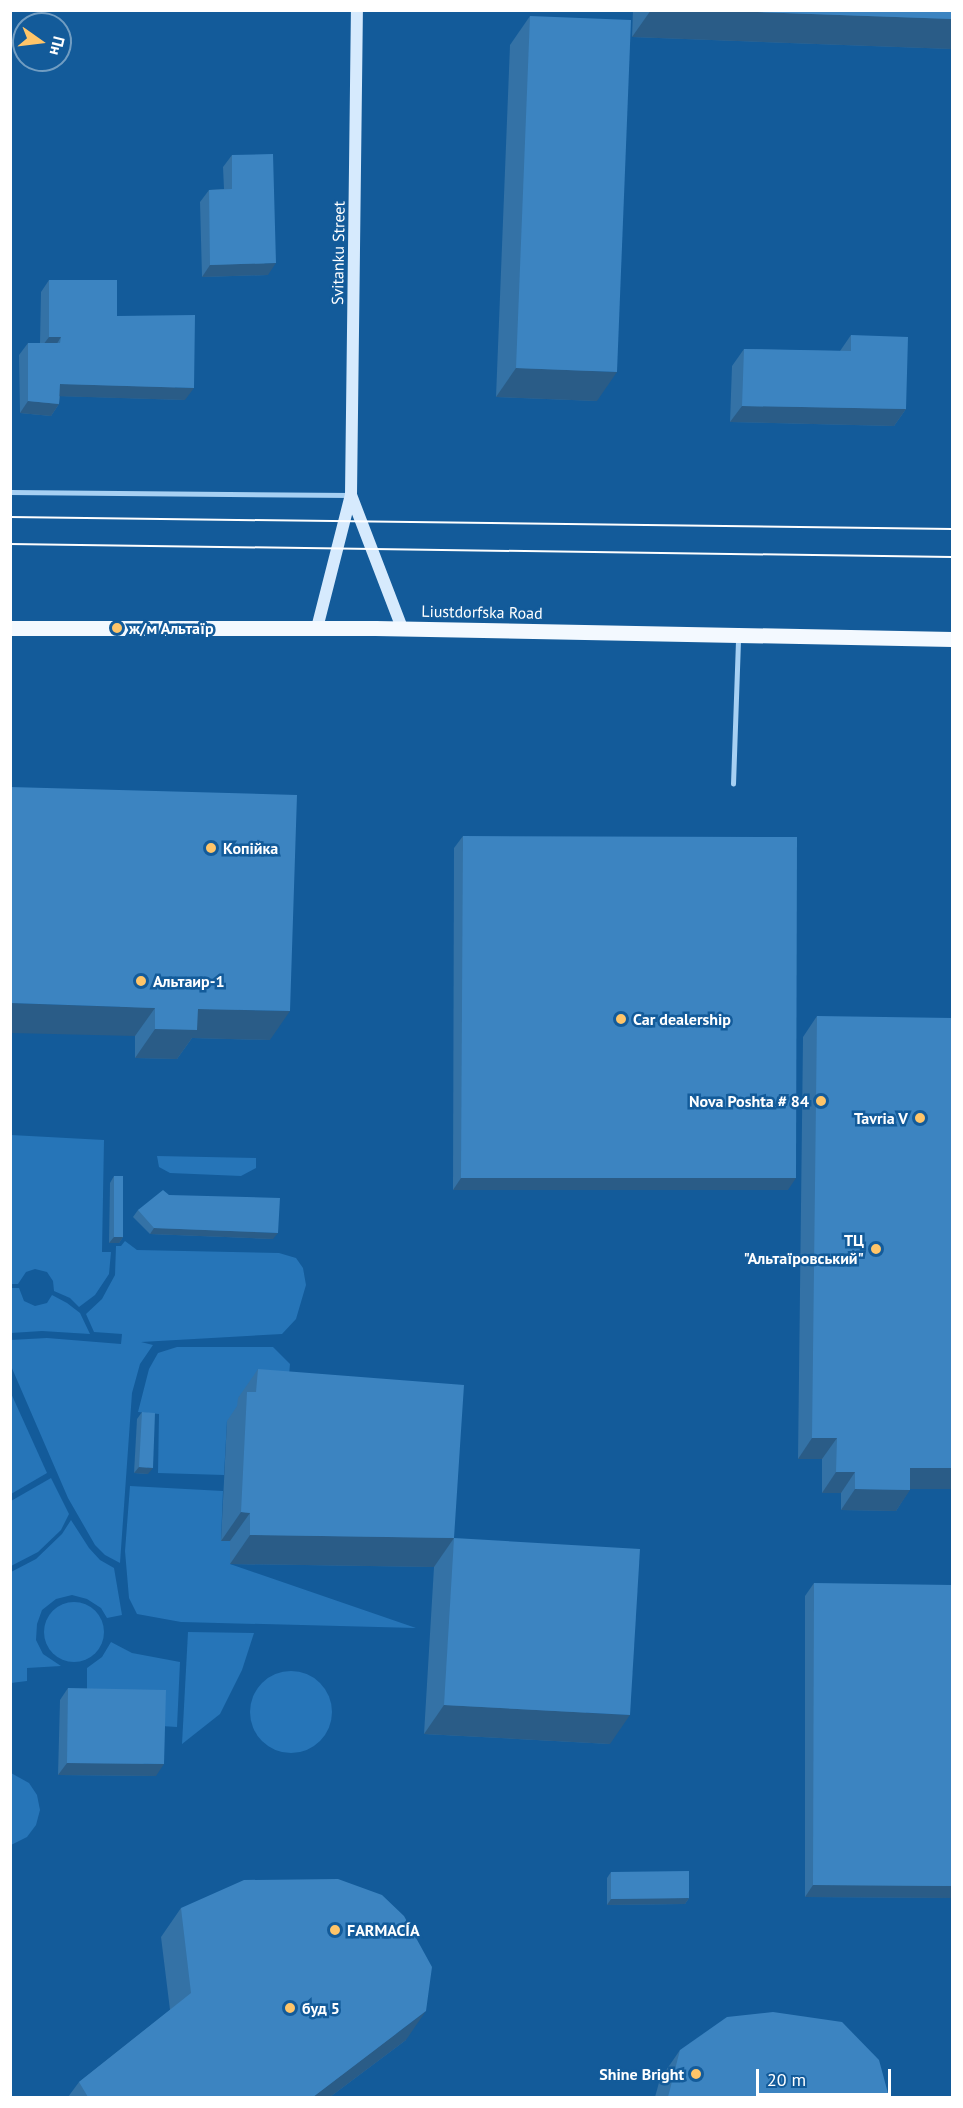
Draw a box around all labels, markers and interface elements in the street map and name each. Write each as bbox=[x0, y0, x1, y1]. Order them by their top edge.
north arrow bbox=[12, 12, 72, 72]
text: Пн bbox=[46, 34, 70, 57]
street label: Svitanku Street bbox=[327, 201, 349, 305]
street label: Liustdorfska Road bbox=[421, 601, 543, 623]
place label: ж/м Альтаїр bbox=[129, 618, 214, 638]
marker: ж/м Альтаїр bbox=[110, 621, 124, 635]
place label: Копійка bbox=[223, 838, 278, 858]
marker: Копійка bbox=[204, 841, 218, 855]
place label: Альтаир-1 bbox=[153, 971, 225, 991]
marker: Альтаир-1 bbox=[134, 974, 148, 988]
place label: Car dealership bbox=[633, 1009, 731, 1029]
marker: Car dealership bbox=[614, 1012, 628, 1026]
place label: Nova Poshta # 84 bbox=[689, 1091, 809, 1111]
marker: Nova Poshta # 84 bbox=[814, 1094, 828, 1108]
place label: Tavria V bbox=[853, 1108, 908, 1128]
marker: Tavria V bbox=[913, 1111, 927, 1125]
place label: ТЦ "Альтаїровський" bbox=[743, 1230, 864, 1268]
marker: ТЦ "Альтаїровський" bbox=[869, 1242, 883, 1256]
place label: FARMACÍA bbox=[347, 1920, 420, 1940]
marker: FARMACÍA bbox=[328, 1923, 342, 1937]
place label: буд 5 bbox=[302, 1998, 340, 2018]
marker: буд 5 bbox=[283, 2001, 297, 2015]
scale bar bbox=[759, 2057, 894, 2095]
place label: Shine Bright bbox=[599, 2064, 684, 2084]
marker: Shine Bright bbox=[689, 2067, 703, 2081]
text: 20 m bbox=[767, 2068, 806, 2091]

